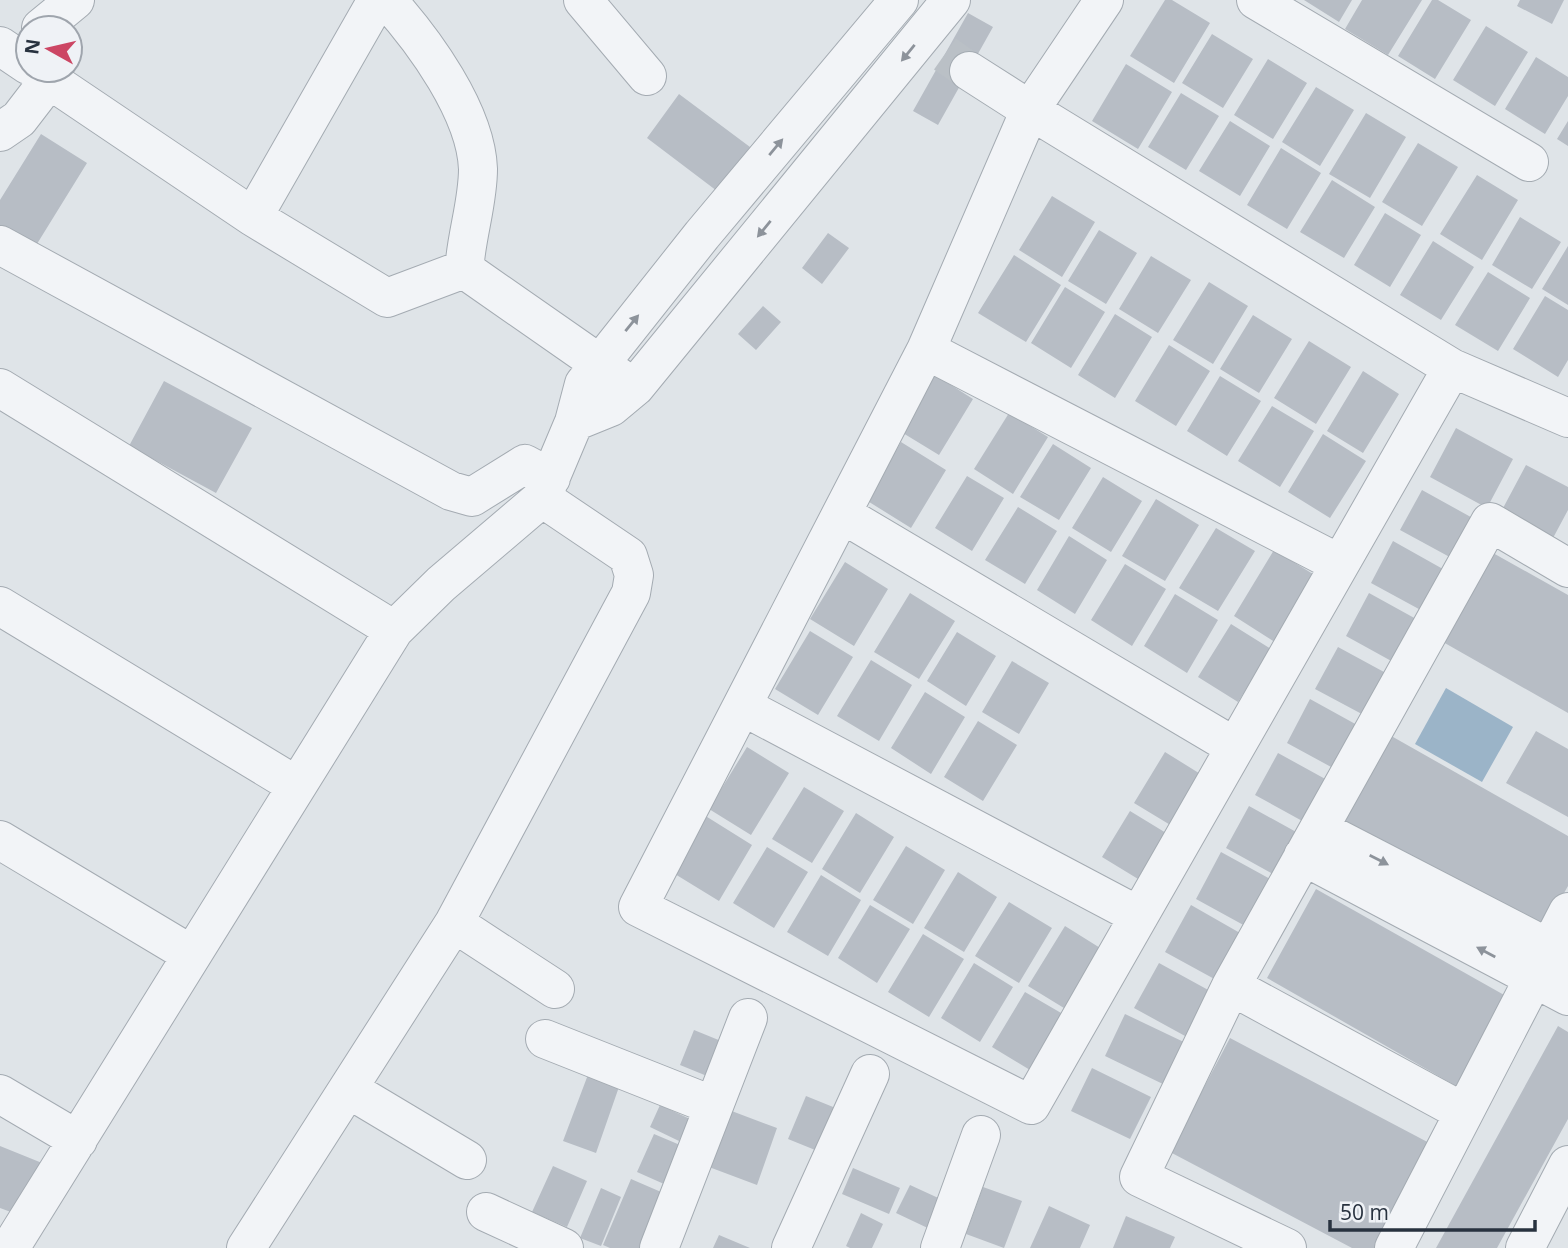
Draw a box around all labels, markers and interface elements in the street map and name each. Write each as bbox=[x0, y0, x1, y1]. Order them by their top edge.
north arrow bbox=[14, 14, 84, 84]
text: N bbox=[18, 37, 46, 56]
one-way arrow bbox=[901, 44, 916, 61]
one-way arrow bbox=[768, 138, 783, 155]
one-way arrow bbox=[757, 220, 772, 237]
one-way arrow bbox=[625, 314, 640, 332]
one-way arrow bbox=[1369, 855, 1389, 866]
one-way arrow bbox=[1476, 947, 1496, 958]
scale bar bbox=[1330, 1188, 1535, 1232]
text: 50 m bbox=[1340, 1198, 1389, 1226]

